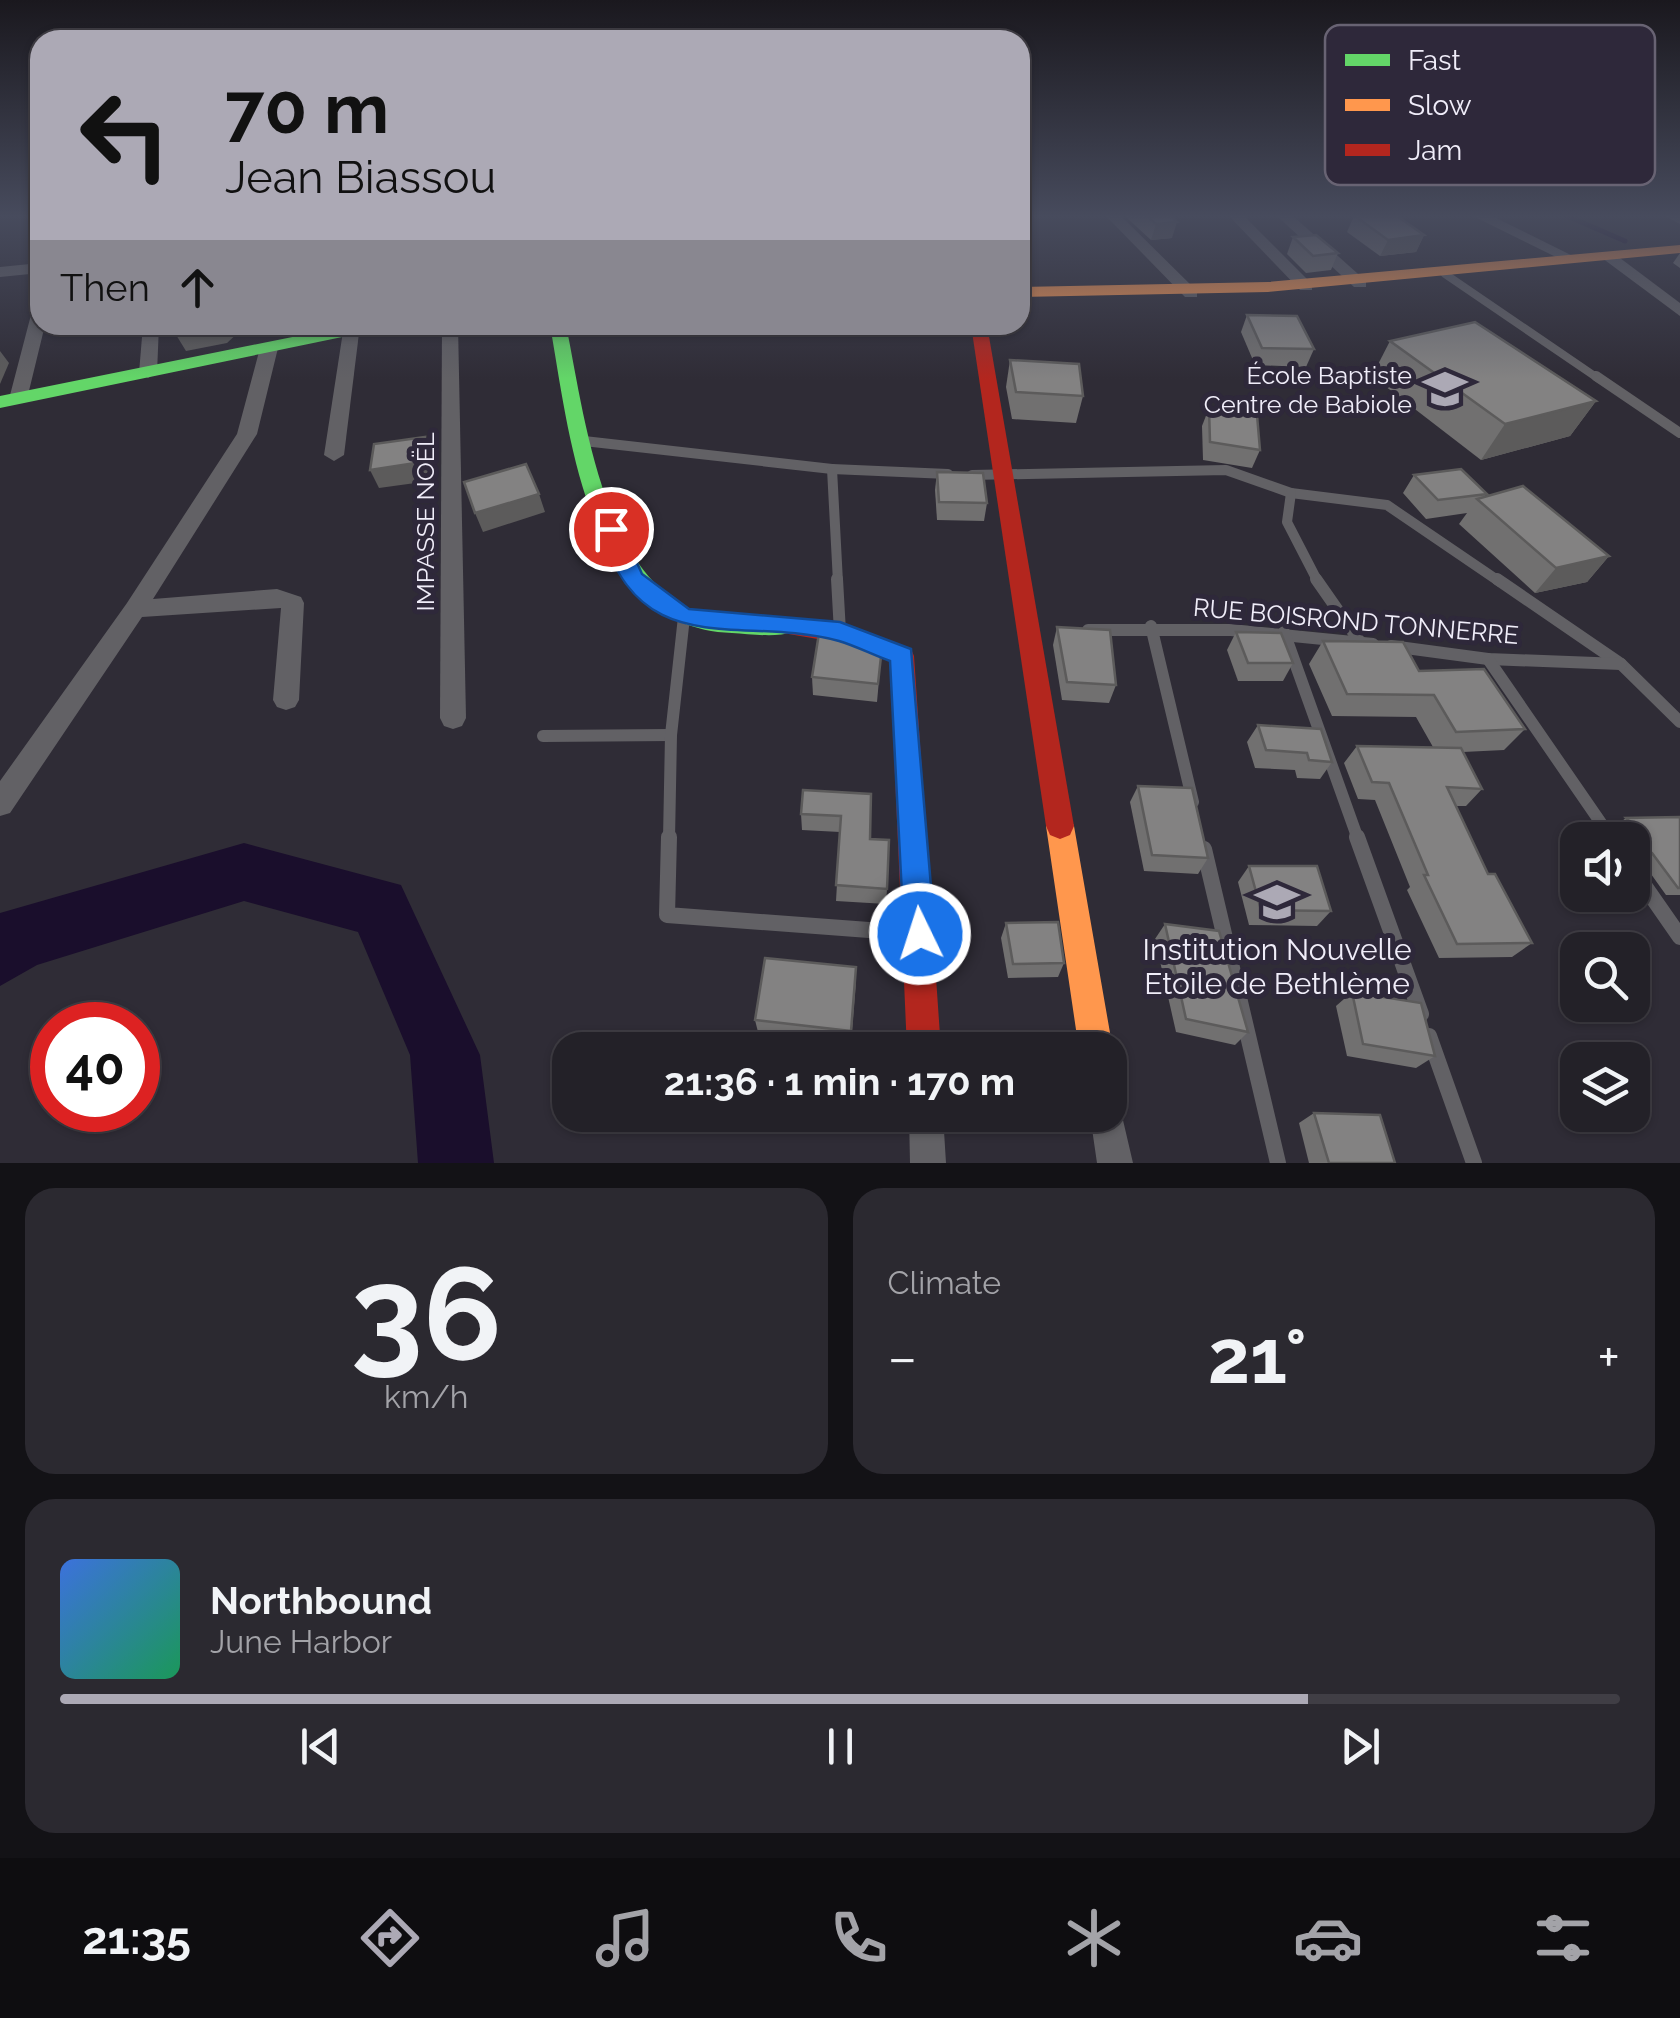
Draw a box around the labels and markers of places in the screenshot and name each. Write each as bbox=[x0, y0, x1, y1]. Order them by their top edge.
place label: École Baptiste Centre de Babiole bbox=[1204, 360, 1412, 419]
school or university icon: École Baptiste Centre de Babiole bbox=[1421, 365, 1469, 413]
pin bbox=[569, 487, 654, 572]
school or university icon: Institution Nouvelle Etoile de Bethlème bbox=[1253, 878, 1301, 926]
place label: Institution Nouvelle Etoile de Bethlème bbox=[1142, 932, 1412, 1001]

